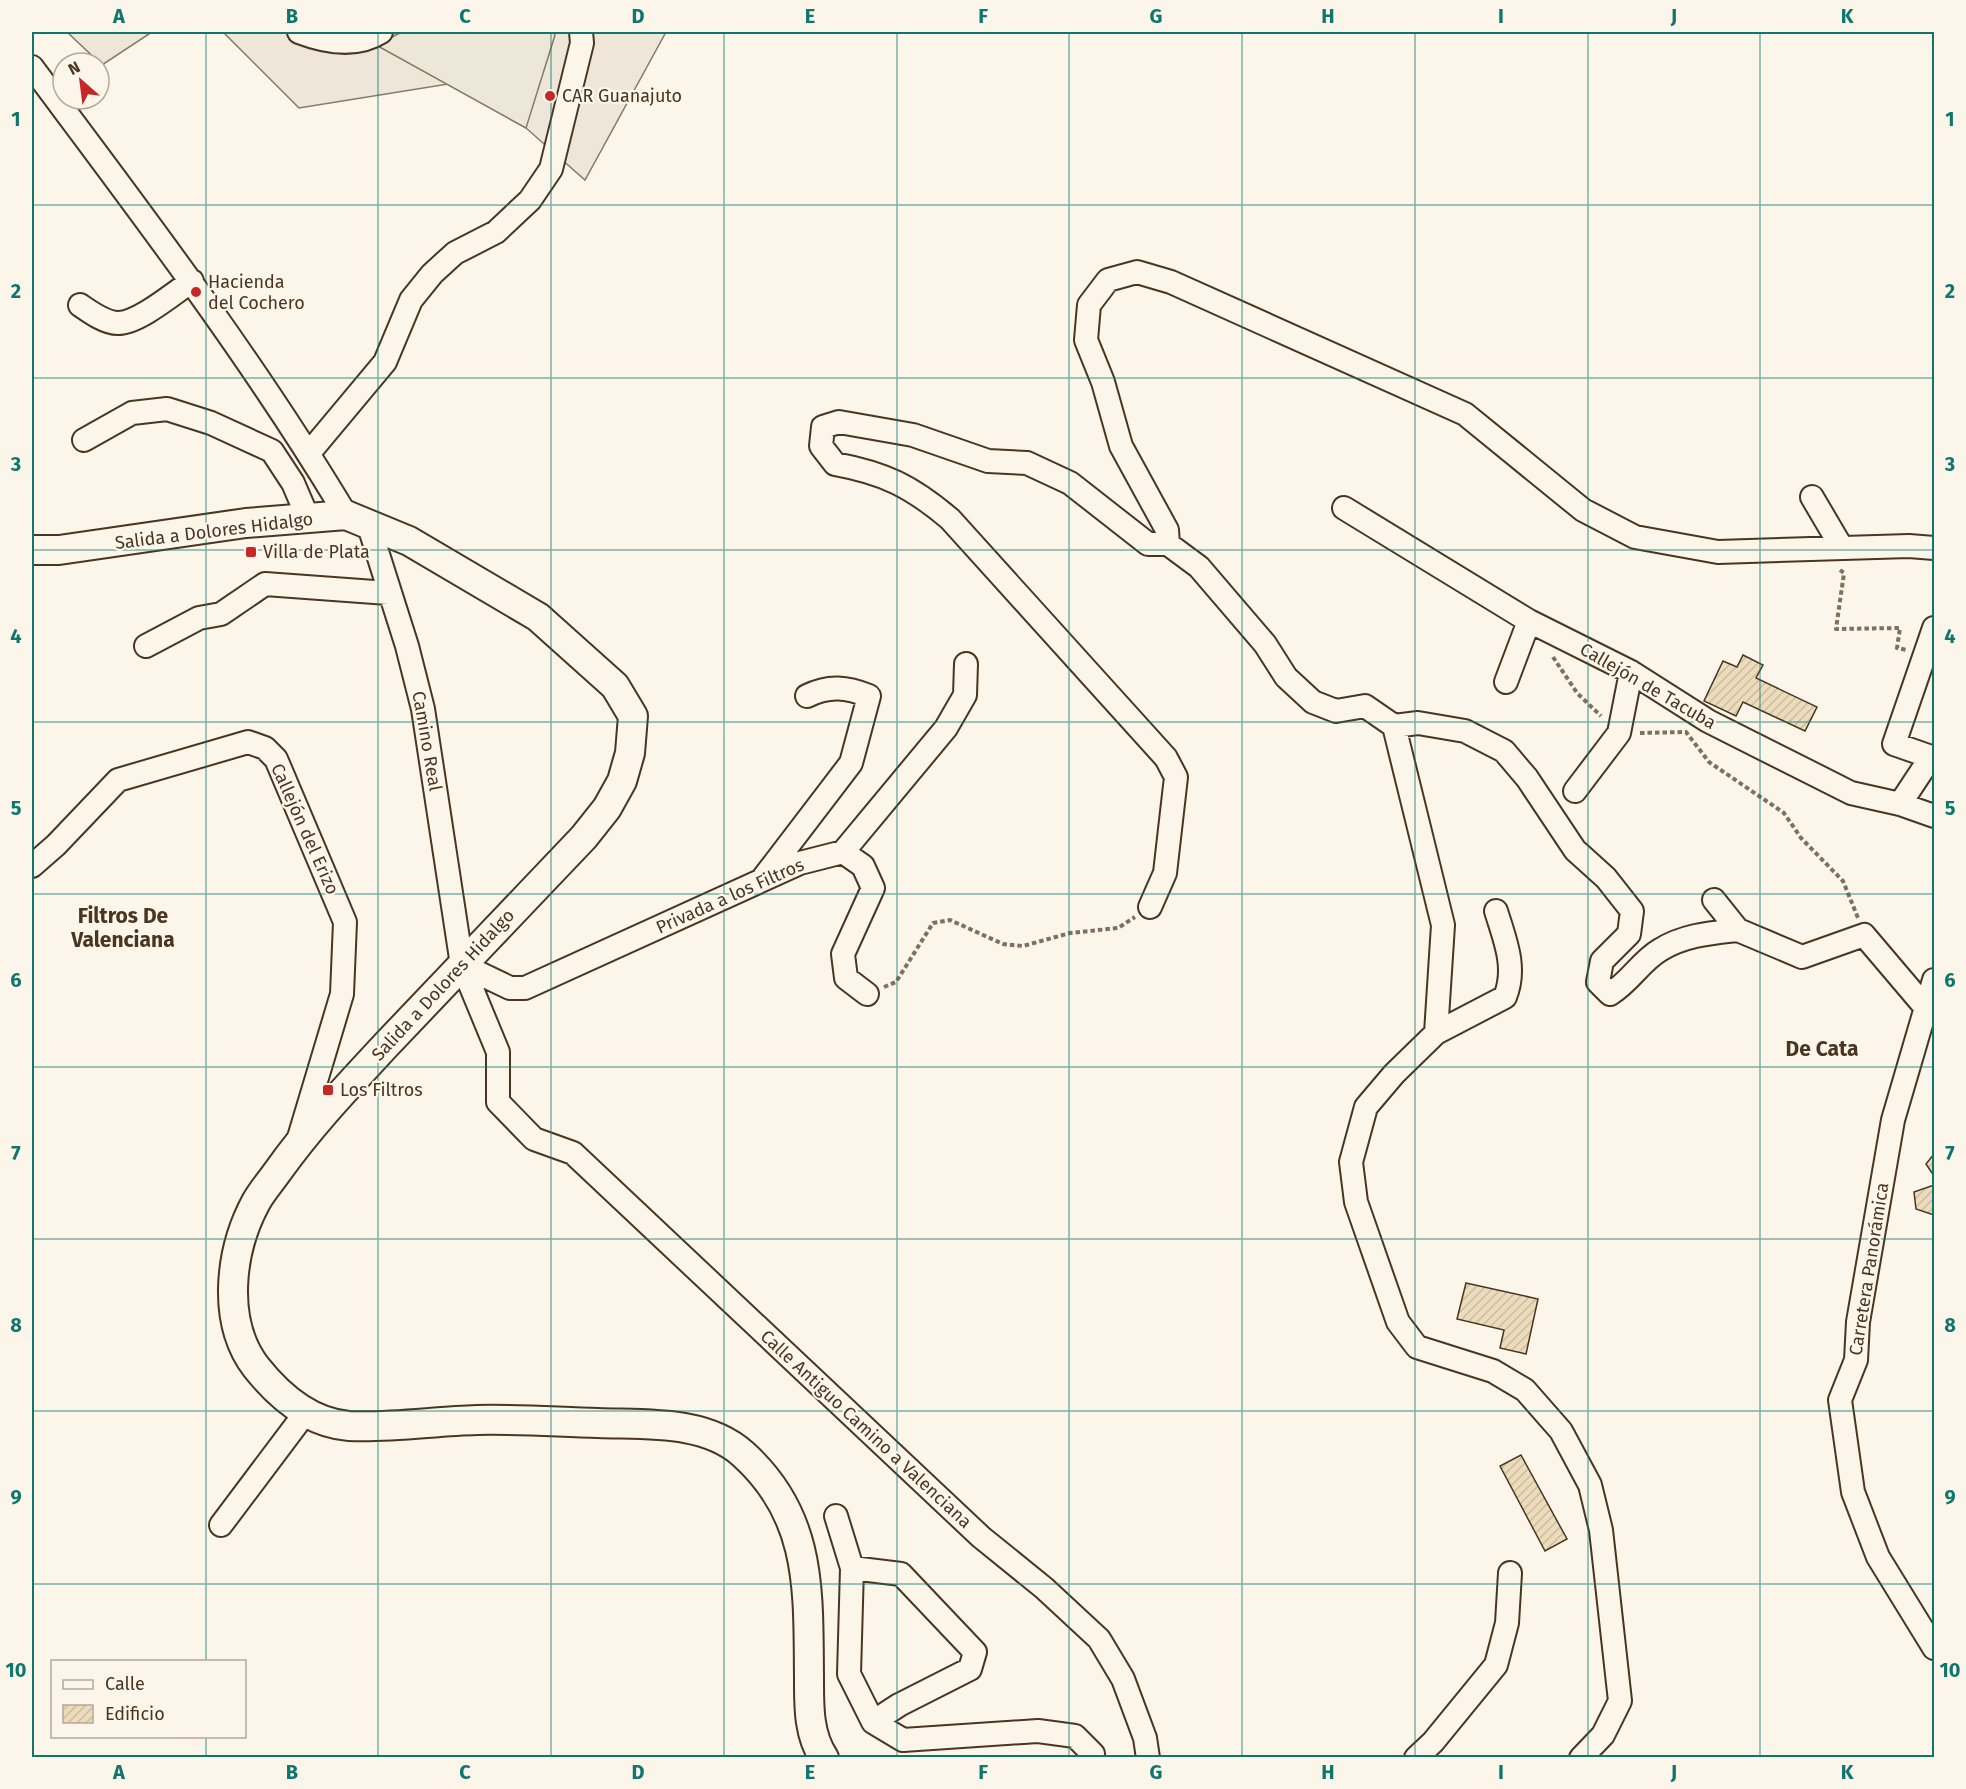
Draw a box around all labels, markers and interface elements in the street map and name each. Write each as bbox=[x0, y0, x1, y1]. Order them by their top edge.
text: A bbox=[112, 4, 126, 28]
text: B bbox=[286, 4, 298, 28]
text: C bbox=[459, 4, 471, 28]
text: D bbox=[631, 4, 645, 28]
text: E bbox=[805, 4, 815, 28]
text: F bbox=[978, 4, 988, 28]
text: G bbox=[1150, 4, 1162, 28]
text: H bbox=[1321, 4, 1335, 28]
text: I bbox=[1498, 4, 1504, 28]
text: J bbox=[1670, 4, 1677, 28]
text: K bbox=[1841, 4, 1854, 28]
north arrow bbox=[51, 51, 111, 111]
text: N bbox=[65, 57, 83, 79]
place label: CAR Guanajuto bbox=[562, 85, 682, 107]
marker: CAR Guanajuto bbox=[543, 89, 557, 103]
text: 1 bbox=[11, 107, 21, 131]
text: 1 bbox=[1945, 107, 1955, 131]
place label: Hacienda del Cochero bbox=[208, 271, 305, 314]
text: 2 bbox=[11, 279, 21, 303]
text: 2 bbox=[1945, 279, 1955, 303]
marker: Hacienda del Cochero bbox=[189, 285, 203, 299]
text: 3 bbox=[10, 452, 21, 476]
text: 3 bbox=[1944, 452, 1955, 476]
street label: Salida a Dolores Hidalgo bbox=[114, 508, 314, 554]
place label: Villa de Plata bbox=[263, 541, 370, 563]
marker: Villa de Plata bbox=[244, 545, 258, 559]
text: 4 bbox=[10, 624, 22, 648]
text: 4 bbox=[1944, 624, 1956, 648]
street label: Callejón de Tacuba bbox=[1576, 638, 1720, 734]
street label: Camino Real bbox=[407, 689, 447, 793]
street label: Callejón del Erizo bbox=[266, 760, 344, 898]
text: 5 bbox=[11, 796, 22, 820]
text: 5 bbox=[1945, 796, 1956, 820]
street label: Privada a los Filtros bbox=[653, 853, 807, 939]
district label: Filtros De Valenciana bbox=[70, 903, 175, 953]
street label: Salida a Dolores Hidalgo bbox=[367, 905, 519, 1065]
text: 6 bbox=[10, 968, 22, 992]
text: 6 bbox=[1944, 968, 1956, 992]
district label: De Cata bbox=[1786, 1036, 1858, 1062]
place label: Los Filtros bbox=[340, 1079, 423, 1101]
marker: Los Filtros bbox=[321, 1083, 335, 1097]
text: 7 bbox=[11, 1141, 21, 1165]
text: 7 bbox=[1945, 1141, 1955, 1165]
street label: Carretera Panorámica bbox=[1844, 1181, 1894, 1357]
text: 8 bbox=[10, 1313, 22, 1337]
text: 8 bbox=[1944, 1313, 1956, 1337]
street label: Calle Antiguo Camino a Valenciana bbox=[756, 1325, 976, 1533]
text: 9 bbox=[10, 1485, 22, 1509]
text: 9 bbox=[1944, 1485, 1956, 1509]
text: 10 bbox=[6, 1658, 26, 1682]
text: 10 bbox=[1940, 1658, 1960, 1682]
legend bbox=[51, 1660, 246, 1738]
text: Calle bbox=[105, 1673, 145, 1695]
text: Edificio bbox=[105, 1703, 165, 1725]
text: A bbox=[112, 1760, 126, 1784]
text: B bbox=[286, 1760, 298, 1784]
text: C bbox=[459, 1760, 471, 1784]
text: D bbox=[631, 1760, 645, 1784]
text: E bbox=[805, 1760, 815, 1784]
text: F bbox=[978, 1760, 988, 1784]
text: G bbox=[1150, 1760, 1162, 1784]
text: H bbox=[1321, 1760, 1335, 1784]
text: I bbox=[1498, 1760, 1504, 1784]
text: J bbox=[1670, 1760, 1677, 1784]
text: K bbox=[1841, 1760, 1854, 1784]

